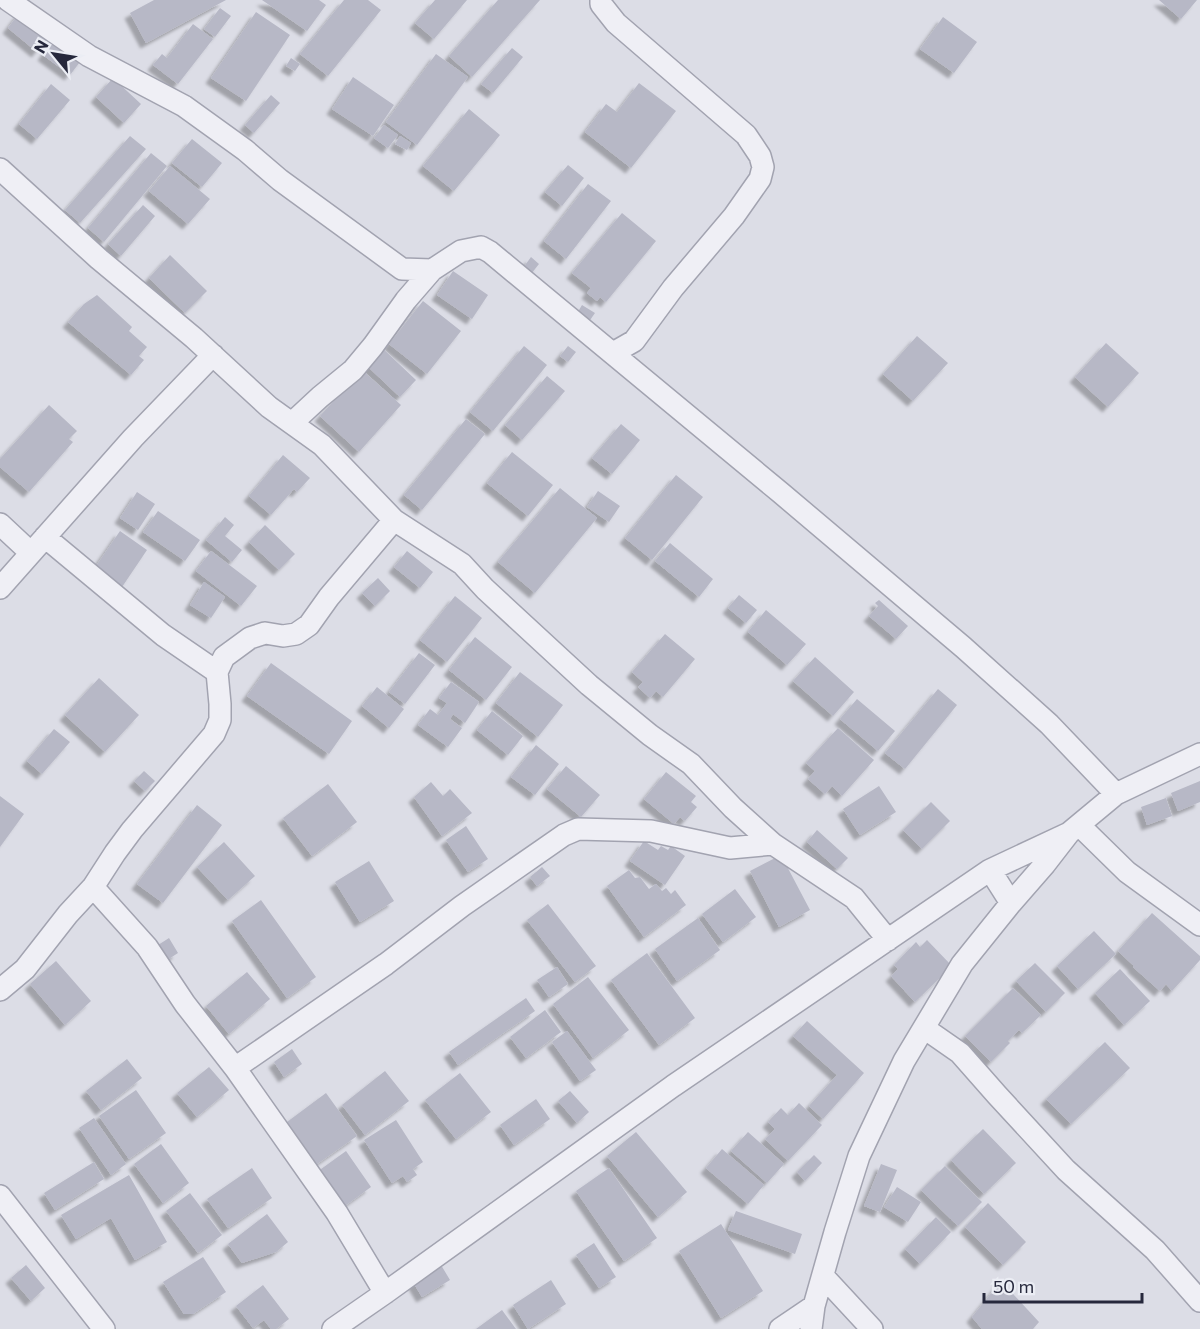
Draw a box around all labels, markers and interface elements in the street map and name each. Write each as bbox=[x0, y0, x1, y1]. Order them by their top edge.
north arrow bbox=[24, 24, 84, 84]
text: N bbox=[29, 36, 52, 56]
scale bar bbox=[984, 1266, 1142, 1304]
text: 50 m bbox=[993, 1275, 1034, 1297]

